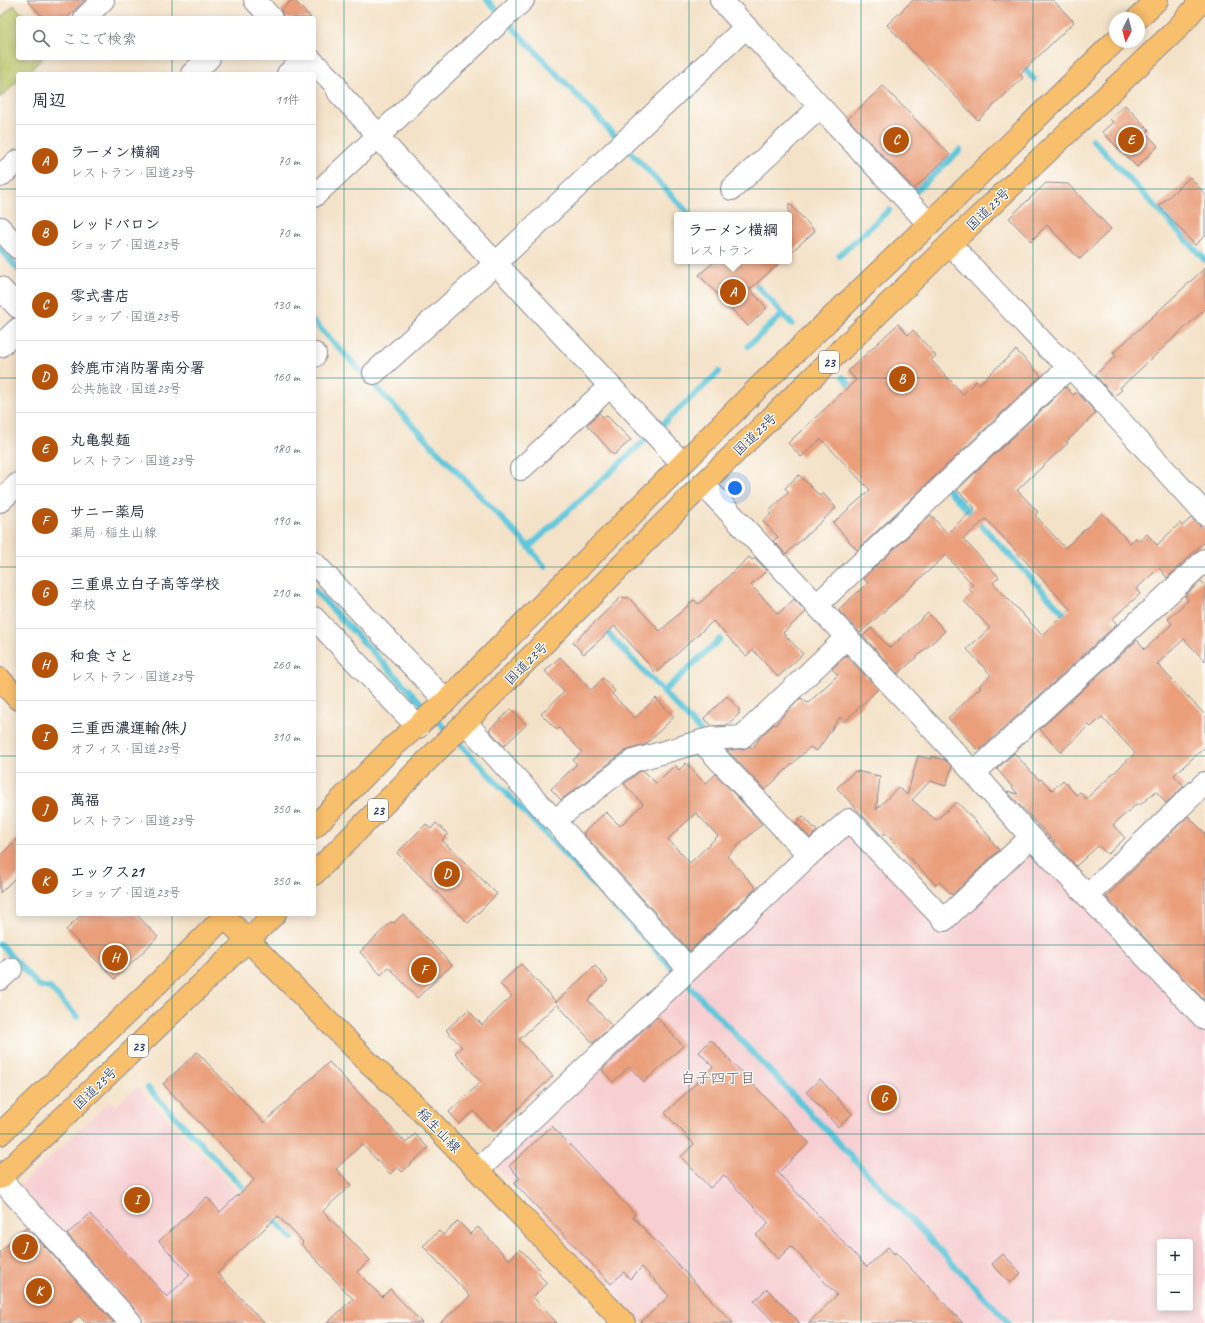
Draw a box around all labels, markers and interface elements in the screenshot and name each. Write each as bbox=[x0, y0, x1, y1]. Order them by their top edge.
north arrow bbox=[1109, 12, 1145, 48]
search box bbox=[16, 16, 316, 60]
icon: search bbox=[30, 27, 52, 49]
text: ここで検索 bbox=[62, 30, 137, 49]
text: 周辺 bbox=[32, 90, 66, 111]
text: 11件 bbox=[275, 92, 300, 108]
pin: C bbox=[883, 125, 909, 155]
pin: E bbox=[1118, 125, 1144, 155]
text: ラーメン横綱 bbox=[70, 143, 160, 162]
text: A bbox=[42, 153, 48, 169]
text: 70 m bbox=[278, 153, 300, 169]
text: レストラン · 国道23号 bbox=[70, 165, 195, 181]
street label: 国道23号 bbox=[963, 184, 1014, 234]
popup bbox=[674, 212, 792, 264]
text: レッドバロン bbox=[70, 215, 160, 234]
text: ラーメン横綱 bbox=[688, 221, 778, 240]
text: B bbox=[42, 225, 48, 241]
text: 70 m bbox=[278, 225, 300, 241]
text: ショップ · 国道23号 bbox=[70, 237, 181, 253]
text: レストラン bbox=[688, 243, 754, 259]
pin: A bbox=[720, 277, 746, 307]
text: 零式書店 bbox=[70, 287, 130, 306]
text: C bbox=[42, 297, 48, 313]
text: 130 m bbox=[272, 297, 300, 313]
text: ショップ · 国道23号 bbox=[70, 309, 181, 325]
road number: 23 bbox=[819, 351, 839, 373]
text: 鈴鹿市消防署南分署 bbox=[70, 359, 205, 378]
pin: B bbox=[889, 364, 915, 394]
text: D bbox=[41, 369, 49, 385]
text: 160 m bbox=[272, 369, 300, 385]
text: 公共施設 · 国道23号 bbox=[70, 381, 181, 397]
street label: 国道23号 bbox=[730, 409, 781, 459]
text: 丸亀製麺 bbox=[70, 431, 130, 450]
text: E bbox=[42, 441, 48, 457]
text: 180 m bbox=[272, 441, 300, 457]
text: レストラン · 国道23号 bbox=[70, 453, 195, 469]
your location bbox=[725, 478, 745, 498]
text: サニー薬局 bbox=[70, 503, 145, 522]
text: F bbox=[42, 513, 48, 529]
text: 190 m bbox=[272, 513, 300, 529]
text: 薬局 · 稲生山線 bbox=[70, 525, 157, 541]
text: 三重県立白子高等学校 bbox=[70, 575, 220, 594]
text: G bbox=[42, 585, 48, 601]
text: 210 m bbox=[272, 585, 300, 601]
text: 学校 bbox=[70, 597, 96, 613]
street label: 国道23号 bbox=[501, 638, 552, 689]
text: 和食 さと bbox=[70, 647, 134, 666]
text: H bbox=[41, 657, 49, 673]
text: 260 m bbox=[272, 657, 300, 673]
text: レストラン · 国道23号 bbox=[70, 669, 195, 685]
text: 三重西濃運輸(株) bbox=[70, 719, 185, 738]
text: I bbox=[42, 729, 48, 745]
text: 310 m bbox=[272, 729, 300, 745]
text: オフィス · 国道23号 bbox=[70, 741, 181, 757]
text: 萬福 bbox=[70, 791, 100, 810]
road number: 23 bbox=[368, 799, 388, 821]
text: J bbox=[43, 801, 47, 817]
text: 350 m bbox=[272, 801, 300, 817]
text: レストラン · 国道23号 bbox=[70, 813, 195, 829]
pin: D bbox=[434, 859, 460, 889]
text: エックス21 bbox=[70, 863, 144, 882]
text: K bbox=[42, 873, 48, 889]
text: 350 m bbox=[272, 873, 300, 889]
text: ショップ · 国道23号 bbox=[70, 885, 181, 901]
pin: H bbox=[102, 943, 128, 973]
pin: F bbox=[411, 955, 437, 985]
road number: 23 bbox=[128, 1035, 148, 1057]
street label: 国道23号 bbox=[70, 1063, 121, 1113]
district label: 白子四丁目 bbox=[680, 1069, 756, 1088]
pin: G bbox=[871, 1083, 897, 1113]
street label: 稲生山線 bbox=[413, 1104, 464, 1156]
pin: I bbox=[124, 1185, 150, 1215]
pin: J bbox=[12, 1232, 38, 1262]
map controls bbox=[1157, 1239, 1193, 1311]
button: + bbox=[1157, 1239, 1193, 1275]
button: − bbox=[1157, 1275, 1193, 1311]
pin: K bbox=[26, 1276, 52, 1306]

